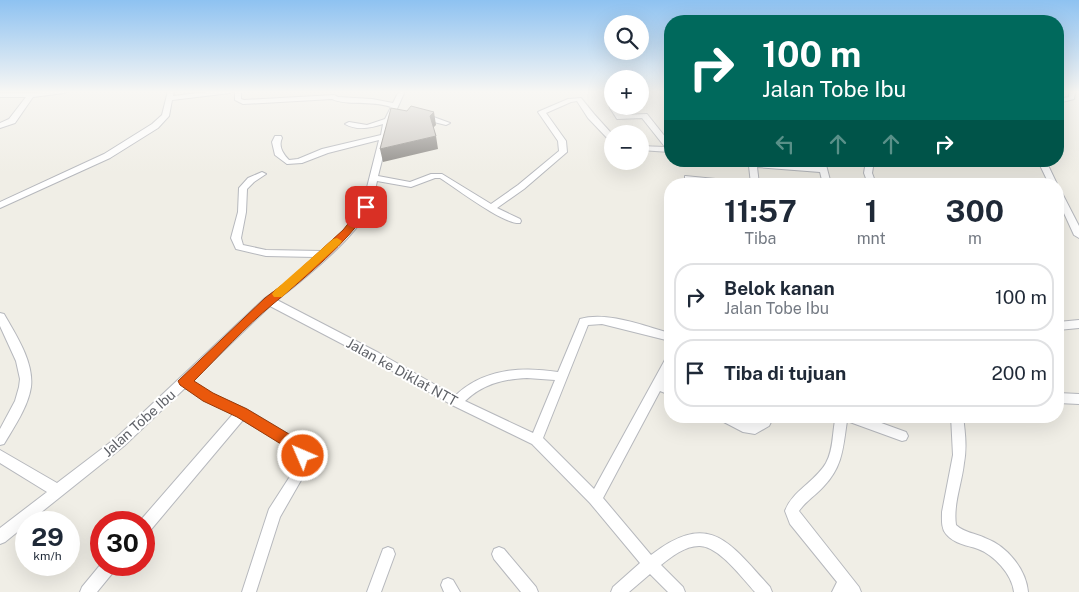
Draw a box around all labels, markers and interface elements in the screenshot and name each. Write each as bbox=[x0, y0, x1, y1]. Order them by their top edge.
map controls bbox=[604, 15, 649, 170]
button: search bbox=[604, 15, 649, 60]
text: 100 m bbox=[762, 34, 861, 75]
icon: right bbox=[679, 35, 744, 100]
button: + bbox=[604, 70, 649, 115]
text: Jalan Tobe Ibu bbox=[762, 76, 906, 102]
button: − bbox=[604, 125, 649, 170]
icon: left bbox=[771, 130, 799, 158]
icon: ahead bbox=[824, 130, 852, 158]
icon: ahead bbox=[877, 130, 905, 158]
icon: right bbox=[930, 130, 958, 158]
pin bbox=[345, 186, 387, 228]
icon: arrive bbox=[352, 193, 380, 221]
text: 11:57 bbox=[724, 193, 797, 229]
text: 1 bbox=[865, 193, 878, 229]
text: 300 bbox=[946, 193, 1004, 229]
text: Tiba bbox=[744, 229, 776, 248]
text: mnt bbox=[857, 229, 886, 248]
text: m bbox=[968, 229, 982, 248]
text: Belok kanan bbox=[724, 277, 835, 299]
icon: right bbox=[681, 283, 709, 311]
text: 100 m bbox=[995, 286, 1047, 308]
text: Jalan Tobe Ibu bbox=[724, 299, 829, 318]
street label: Jalan ke Diklat NTT bbox=[344, 335, 460, 409]
icon: arrive bbox=[681, 359, 709, 387]
text: Tiba di tujuan bbox=[724, 362, 846, 384]
text: 200 m bbox=[991, 362, 1047, 384]
street label: Jalan Tobe Ibu bbox=[100, 386, 178, 460]
position arrow bbox=[276, 429, 328, 481]
speed limit sign: 30 bbox=[90, 511, 155, 576]
text: 29 bbox=[31, 522, 64, 552]
text: km/h bbox=[33, 549, 62, 563]

